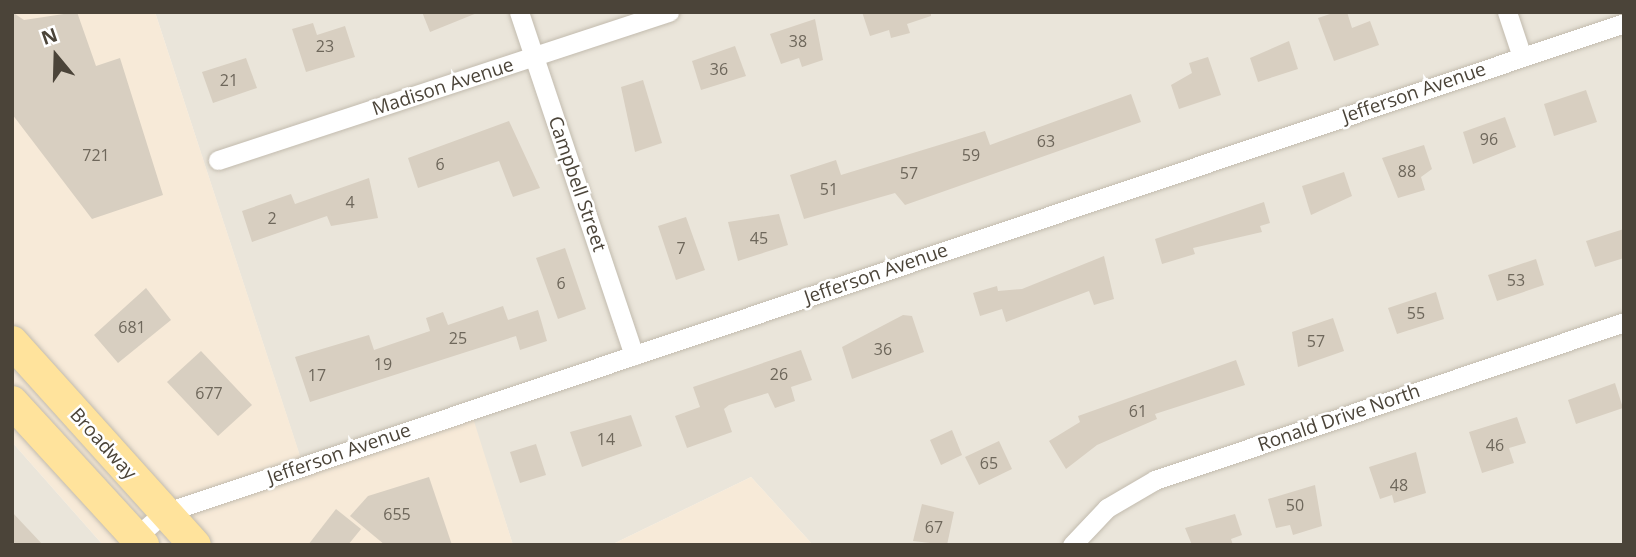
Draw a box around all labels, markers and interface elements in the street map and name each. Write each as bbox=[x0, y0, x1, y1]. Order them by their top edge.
north arrow bbox=[21, 21, 91, 91]
text: N bbox=[38, 21, 61, 51]
house number: 38 bbox=[789, 31, 807, 51]
house number: 23 bbox=[316, 36, 334, 56]
street label: Madison Avenue bbox=[369, 53, 517, 121]
street label: Jefferson Avenue bbox=[1339, 58, 1489, 128]
house number: 36 bbox=[710, 59, 728, 79]
house number: 21 bbox=[220, 70, 238, 90]
street label: Campbell Street bbox=[543, 113, 611, 255]
house number: 96 bbox=[1480, 129, 1498, 149]
house number: 63 bbox=[1037, 131, 1055, 151]
house number: 721 bbox=[82, 145, 110, 165]
house number: 59 bbox=[962, 145, 980, 165]
house number: 6 bbox=[435, 154, 445, 174]
house number: 88 bbox=[1398, 161, 1416, 181]
house number: 57 bbox=[900, 163, 918, 183]
house number: 51 bbox=[820, 179, 838, 199]
house number: 4 bbox=[345, 192, 355, 212]
house number: 2 bbox=[267, 208, 277, 228]
house number: 45 bbox=[750, 228, 768, 248]
house number: 7 bbox=[676, 238, 686, 258]
street label: Jefferson Avenue bbox=[801, 239, 951, 309]
house number: 53 bbox=[1507, 270, 1525, 290]
house number: 6 bbox=[556, 273, 566, 293]
house number: 55 bbox=[1407, 303, 1425, 323]
house number: 681 bbox=[118, 317, 146, 337]
house number: 25 bbox=[449, 328, 467, 348]
house number: 57 bbox=[1307, 331, 1325, 351]
house number: 36 bbox=[874, 339, 892, 359]
house number: 19 bbox=[374, 354, 392, 374]
house number: 26 bbox=[770, 364, 788, 384]
house number: 17 bbox=[308, 365, 326, 385]
street label: Ronald Drive North bbox=[1255, 380, 1423, 456]
house number: 677 bbox=[195, 383, 223, 403]
house number: 61 bbox=[1129, 401, 1147, 421]
street label: Broadway bbox=[65, 404, 141, 484]
street label: Jefferson Avenue bbox=[264, 419, 414, 489]
house number: 14 bbox=[597, 429, 615, 449]
house number: 46 bbox=[1486, 435, 1504, 455]
house number: 65 bbox=[980, 453, 998, 473]
house number: 48 bbox=[1390, 475, 1408, 495]
house number: 50 bbox=[1286, 495, 1304, 515]
house number: 655 bbox=[383, 504, 411, 524]
house number: 67 bbox=[925, 517, 943, 537]

